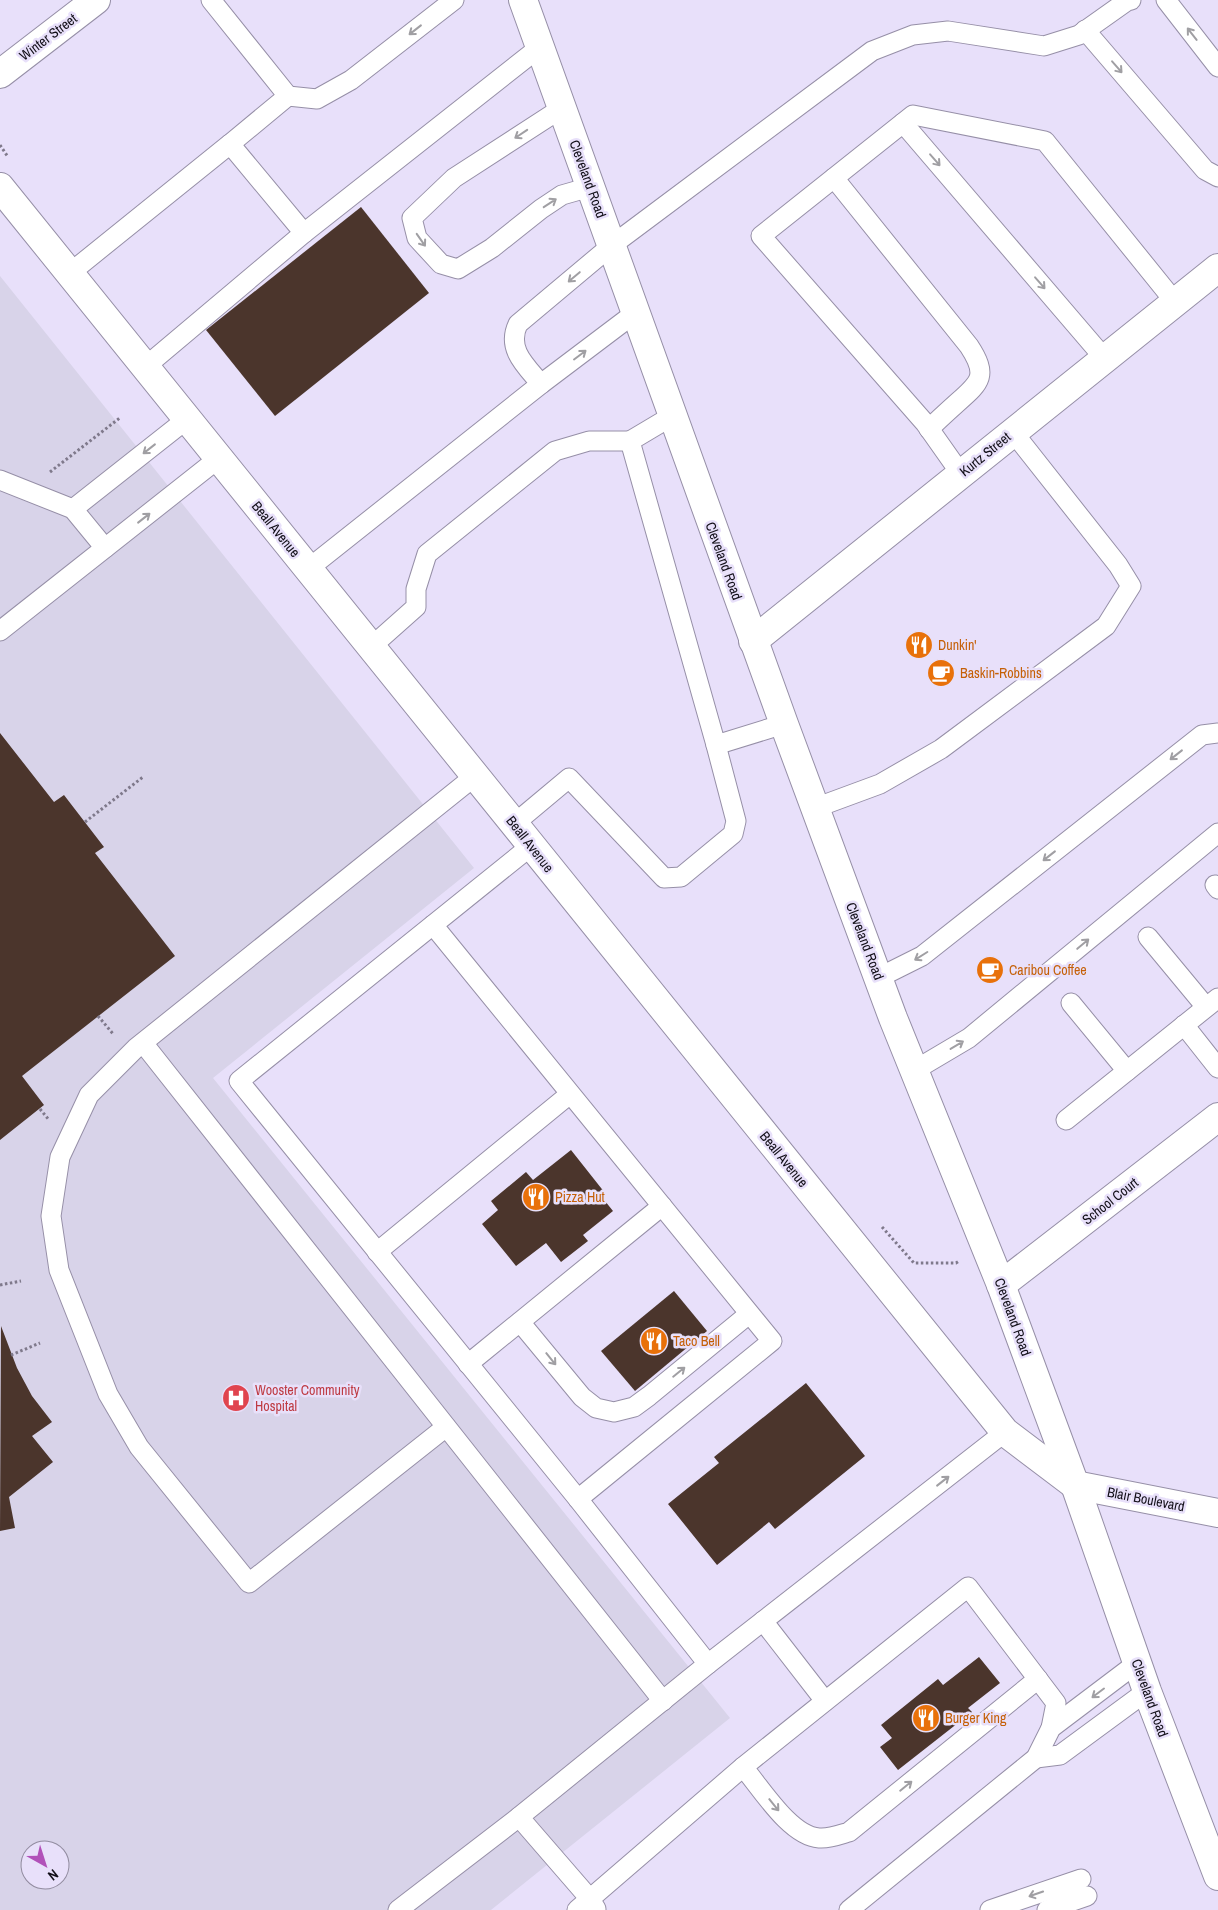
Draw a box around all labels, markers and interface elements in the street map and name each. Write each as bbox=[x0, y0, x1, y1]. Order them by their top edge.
street label: Winter Street bbox=[16, 9, 80, 65]
one-way arrow bbox=[408, 25, 422, 35]
one-way arrow bbox=[1187, 27, 1198, 40]
one-way arrow bbox=[1111, 61, 1122, 74]
one-way arrow bbox=[514, 129, 528, 139]
street label: Cleveland Road bbox=[566, 138, 610, 220]
one-way arrow bbox=[929, 153, 940, 166]
one-way arrow bbox=[543, 197, 557, 207]
one-way arrow bbox=[416, 233, 426, 247]
one-way arrow bbox=[568, 271, 581, 282]
one-way arrow bbox=[1035, 277, 1046, 290]
one-way arrow bbox=[573, 350, 587, 360]
street label: Kurtz Street bbox=[956, 428, 1014, 480]
one-way arrow bbox=[143, 444, 156, 455]
street label: Beall Avenue bbox=[248, 497, 304, 561]
one-way arrow bbox=[137, 513, 150, 524]
street label: Cleveland Road bbox=[702, 520, 746, 602]
restaurant icon: Dunkin' bbox=[904, 630, 934, 660]
place label: Dunkin' bbox=[938, 636, 977, 654]
cafe icon: Baskin-Robbins bbox=[926, 658, 956, 688]
place label: Baskin-Robbins bbox=[960, 664, 1042, 682]
one-way arrow bbox=[1170, 749, 1183, 760]
street label: Beall Avenue bbox=[502, 812, 558, 876]
one-way arrow bbox=[1043, 850, 1056, 861]
street label: Cleveland Road bbox=[842, 900, 888, 982]
one-way arrow bbox=[1077, 938, 1090, 949]
one-way arrow bbox=[914, 950, 928, 961]
cafe icon: Caribou Coffee bbox=[975, 955, 1005, 985]
place label: Caribou Coffee bbox=[1009, 961, 1087, 979]
one-way arrow bbox=[949, 1040, 963, 1050]
street label: Beall Avenue bbox=[756, 1127, 812, 1191]
street label: School Court bbox=[1078, 1173, 1142, 1229]
restaurant icon: Pizza Hut bbox=[521, 1182, 551, 1212]
place label: Pizza Hut bbox=[555, 1188, 605, 1206]
street label: Cleveland Road bbox=[991, 1276, 1035, 1358]
restaurant icon: Taco Bell bbox=[639, 1326, 669, 1356]
place label: Taco Bell bbox=[673, 1332, 720, 1350]
one-way arrow bbox=[545, 1353, 557, 1366]
one-way arrow bbox=[672, 1366, 685, 1377]
place label: Wooster Community Hospital bbox=[255, 1381, 360, 1415]
hospital icon: Wooster Community Hospital bbox=[221, 1383, 251, 1413]
one-way arrow bbox=[936, 1475, 949, 1486]
street label: Blair Boulevard bbox=[1106, 1483, 1186, 1515]
street label: Cleveland Road bbox=[1128, 1657, 1172, 1739]
one-way arrow bbox=[1092, 1687, 1105, 1698]
restaurant icon: Burger King bbox=[911, 1703, 941, 1733]
place label: Burger King bbox=[945, 1709, 1007, 1727]
one-way arrow bbox=[900, 1780, 913, 1791]
one-way arrow bbox=[769, 1798, 780, 1811]
north arrow bbox=[20, 1840, 70, 1890]
text: N bbox=[44, 1865, 62, 1885]
one-way arrow bbox=[1028, 1890, 1044, 1900]

